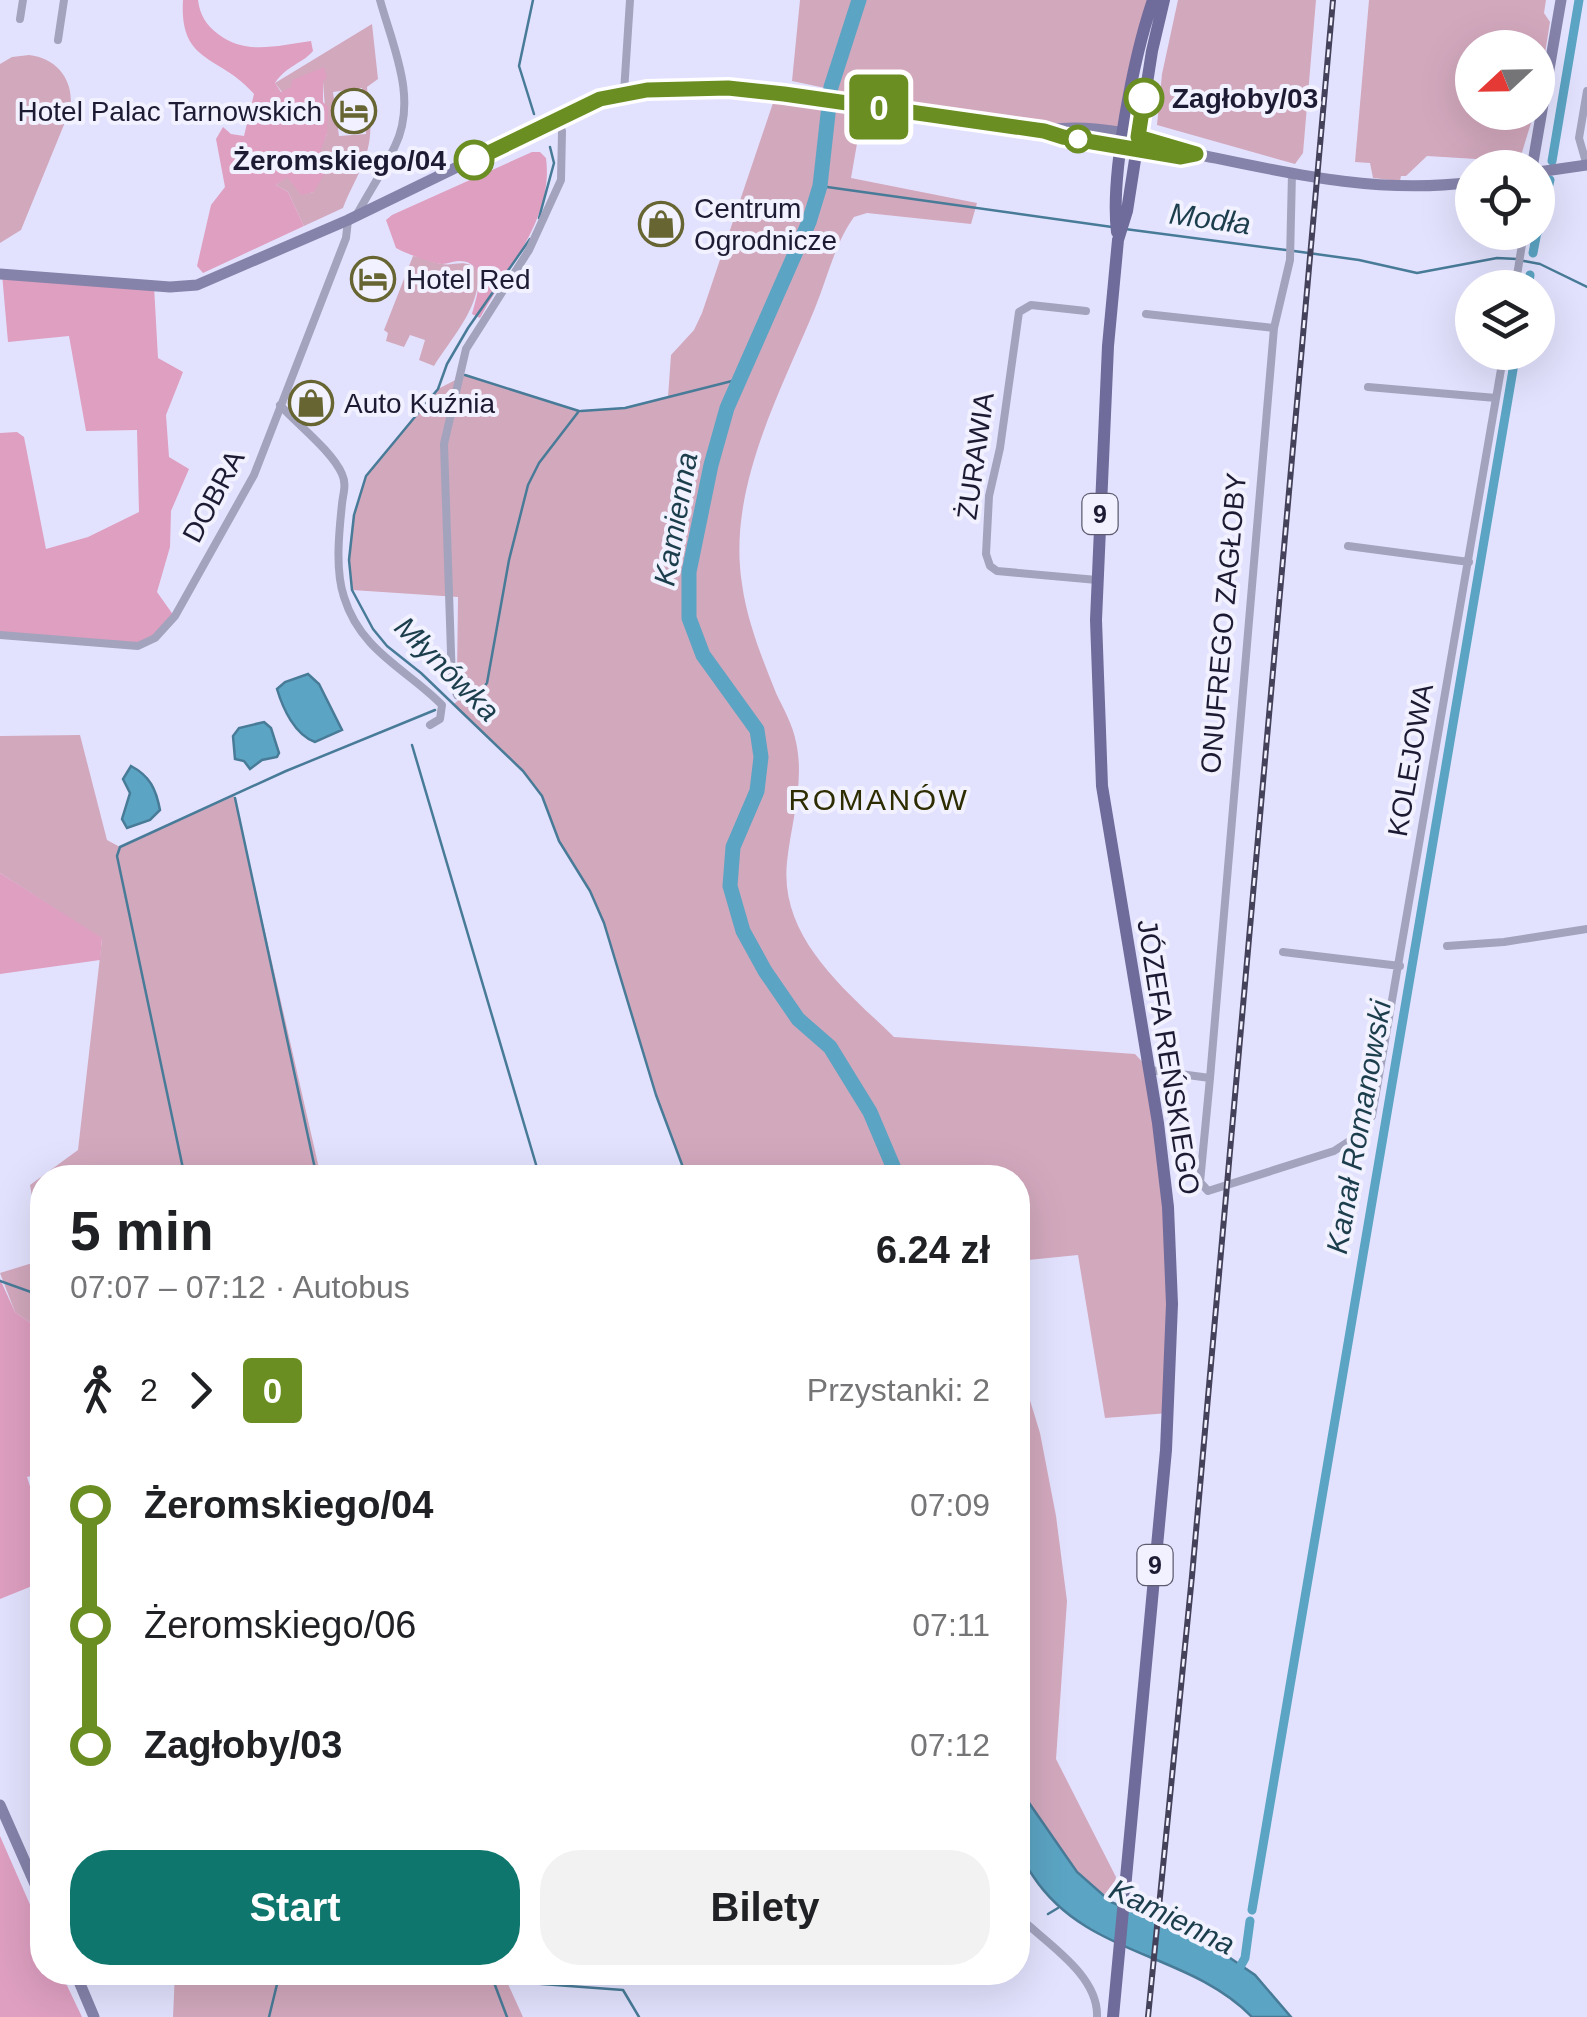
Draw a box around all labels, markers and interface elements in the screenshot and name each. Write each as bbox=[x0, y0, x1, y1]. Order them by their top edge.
north arrow bbox=[1455, 30, 1555, 130]
map controls bbox=[1455, 30, 1555, 370]
line badge: 0 bbox=[846, 74, 912, 140]
marker: Zagłoby/03 bbox=[1125, 79, 1163, 117]
place label: Zagłoby/03 bbox=[1172, 83, 1318, 114]
hotel icon: Hotel Palac Tarnowskich bbox=[331, 88, 377, 134]
text: 0 bbox=[869, 88, 889, 127]
place label: Hotel Palac Tarnowskich bbox=[17, 96, 322, 127]
unlabelled marker bbox=[1065, 126, 1091, 152]
marker: Żeromskiego/04 bbox=[455, 141, 493, 179]
place label: Żeromskiego/04 bbox=[233, 145, 446, 176]
button: locate bbox=[1455, 150, 1555, 250]
place label: Centrum Ogrodnicze bbox=[694, 193, 837, 256]
water label: Modła bbox=[1167, 196, 1253, 241]
shop icon: Centrum Ogrodnicze bbox=[638, 201, 684, 247]
hotel icon: Hotel Red bbox=[350, 256, 396, 302]
place label: Hotel Red bbox=[406, 264, 531, 295]
button: layers bbox=[1455, 270, 1555, 370]
shop icon: Auto Kuźnia bbox=[288, 380, 334, 426]
place label: Auto Kuźnia bbox=[344, 388, 495, 419]
street label: ŻURAWIA bbox=[951, 390, 1000, 522]
street label: DOBRA bbox=[176, 445, 251, 547]
water label: Kamienna bbox=[648, 450, 703, 588]
street label: ONUFREGO ZAGŁOBY bbox=[1195, 471, 1252, 775]
road number: 9 bbox=[1082, 494, 1118, 534]
water label: Młynówka bbox=[389, 610, 506, 727]
street label: KOLEJOWA bbox=[1382, 681, 1439, 839]
district label: ROMANÓW bbox=[789, 783, 969, 816]
street label: JÓZEFA REŃSKIEGO bbox=[1131, 917, 1206, 1197]
water label: Kanał Romanowski bbox=[1320, 996, 1397, 1256]
text: 5 min bbox=[70, 1200, 214, 1262]
text: 6.24 zł bbox=[876, 1229, 990, 1271]
text: 07:07 – 07:12 · Autobus bbox=[70, 1269, 410, 1305]
icon: walk bbox=[70, 1363, 125, 1418]
icon: forward bbox=[173, 1363, 228, 1418]
text: 0 bbox=[263, 1371, 282, 1410]
text: 2 bbox=[140, 1372, 158, 1408]
text: Przystanki: 2 bbox=[807, 1372, 990, 1408]
text: Żeromskiego/04 bbox=[144, 1484, 433, 1526]
text: 07:09 bbox=[910, 1487, 990, 1523]
road number: 9 bbox=[1138, 1545, 1172, 1585]
text: Żeromskiego/06 bbox=[144, 1604, 416, 1646]
text: 07:11 bbox=[912, 1607, 990, 1643]
text: Zagłoby/03 bbox=[144, 1724, 343, 1766]
text: 07:12 bbox=[910, 1727, 990, 1763]
button: Start bbox=[70, 1850, 520, 1965]
button: Bilety bbox=[540, 1850, 990, 1965]
water label: Kamienna bbox=[1104, 1872, 1240, 1961]

